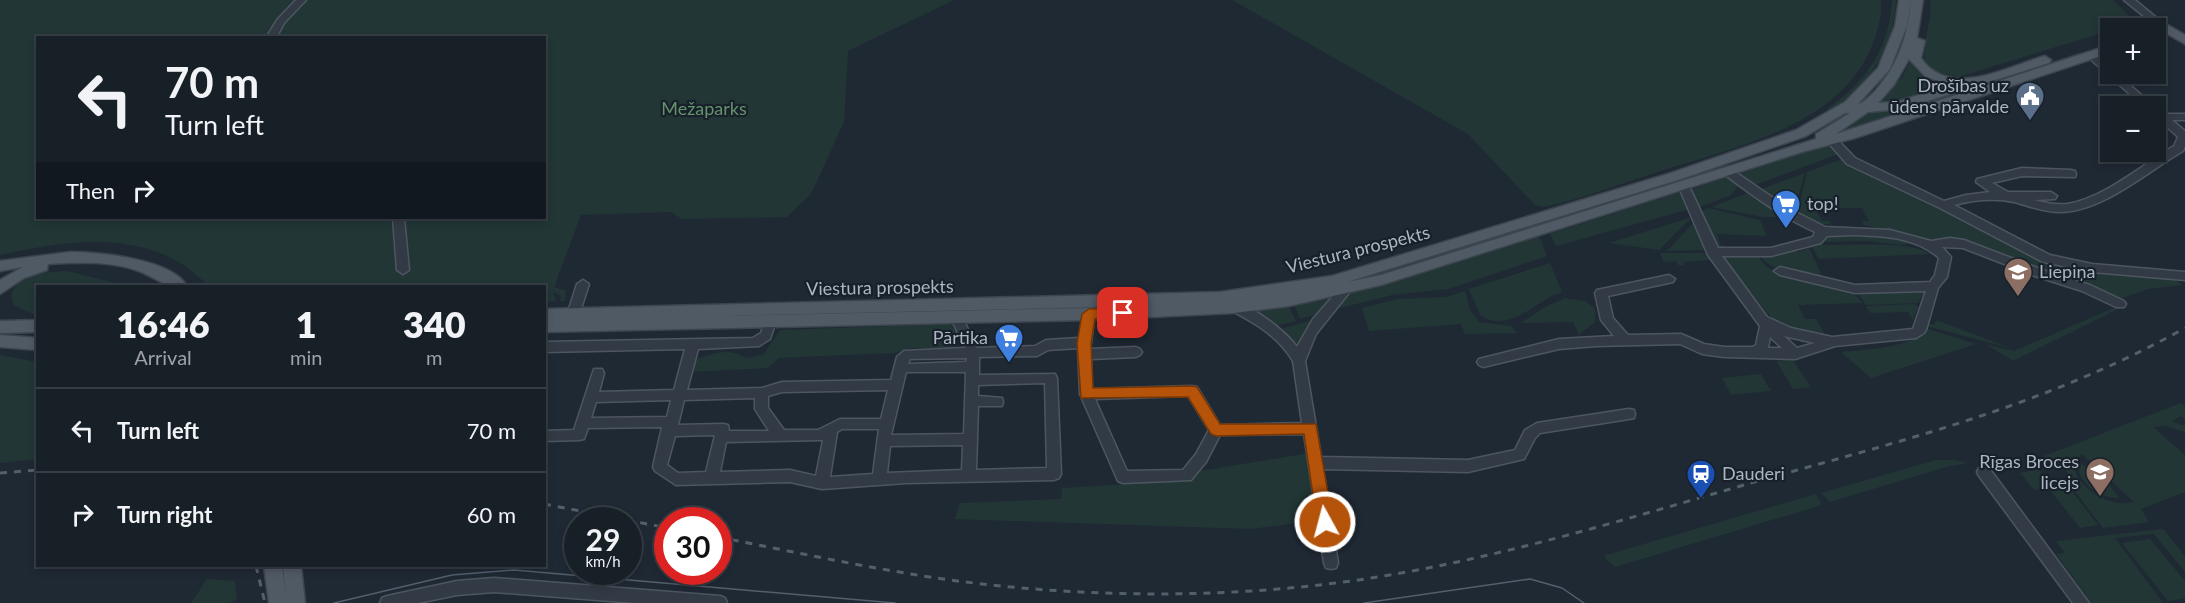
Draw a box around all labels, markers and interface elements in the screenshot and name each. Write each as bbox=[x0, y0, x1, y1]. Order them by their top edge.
map controls bbox=[2100, 18, 2166, 162]
button: + bbox=[2100, 18, 2166, 84]
text: 70 m bbox=[165, 57, 259, 107]
icon: left bbox=[66, 60, 144, 138]
place label: Drošības uz ūdens pārvalde bbox=[1889, 74, 2009, 117]
public building icon: Drošības uz ūdens pārvalde bbox=[2014, 80, 2046, 122]
button: − bbox=[2100, 96, 2166, 162]
park label: Mežaparks bbox=[661, 97, 747, 119]
text: Turn left bbox=[165, 108, 264, 141]
icon: right bbox=[127, 174, 160, 207]
text: Then bbox=[66, 177, 115, 204]
supermarket icon: top! bbox=[1770, 188, 1802, 230]
place label: top! bbox=[1807, 192, 1839, 214]
street label: Viestura prospekts bbox=[1284, 220, 1432, 278]
school or university icon: Liepiņa bbox=[2002, 256, 2034, 298]
place label: Liepiņa bbox=[2039, 260, 2095, 282]
street label: Viestura prospekts bbox=[806, 275, 954, 299]
pin bbox=[1097, 287, 1148, 338]
icon: arrive bbox=[1106, 296, 1139, 329]
text: 16:46 bbox=[116, 302, 210, 346]
text: 1 bbox=[296, 302, 317, 346]
text: 340 bbox=[403, 302, 466, 346]
supermarket icon: Pārtika bbox=[993, 322, 1025, 364]
place label: Pārtika bbox=[933, 326, 988, 348]
text: Arrival bbox=[134, 345, 192, 369]
text: min bbox=[290, 345, 322, 369]
text: m bbox=[426, 345, 442, 369]
icon: left bbox=[66, 414, 99, 447]
text: Turn left bbox=[117, 417, 199, 444]
text: 70 m bbox=[467, 417, 516, 444]
place label: Rīgas Broces licejs bbox=[1979, 450, 2079, 493]
school or university icon: Rīgas Broces licejs bbox=[2084, 456, 2116, 498]
station icon: Dauderi bbox=[1685, 458, 1717, 500]
place label: Dauderi bbox=[1722, 462, 1785, 484]
position arrow bbox=[1293, 490, 1357, 554]
icon: right bbox=[66, 498, 99, 531]
text: Turn right bbox=[117, 501, 212, 528]
text: 60 m bbox=[467, 501, 516, 528]
speed limit sign: 30 bbox=[654, 507, 732, 585]
text: 29 bbox=[586, 521, 620, 557]
text: km/h bbox=[585, 552, 621, 570]

